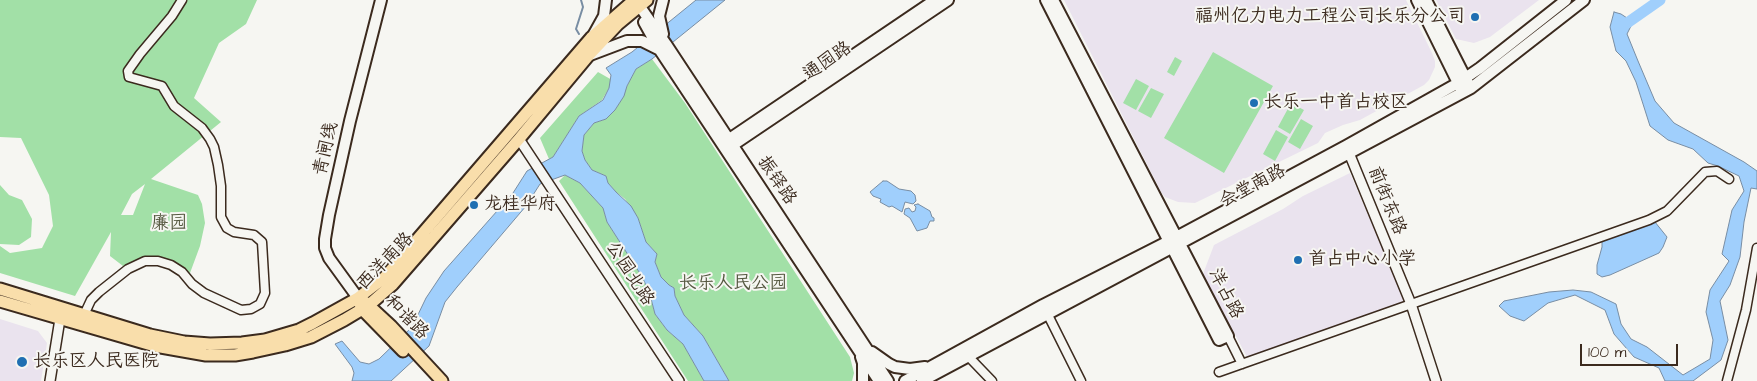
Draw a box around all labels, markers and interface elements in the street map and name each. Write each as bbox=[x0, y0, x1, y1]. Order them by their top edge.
place label: 福州亿力电力工程公司长乐分公司 bbox=[1195, 6, 1465, 28]
marker: 福州亿力电力工程公司长乐分公司 bbox=[1469, 11, 1481, 23]
street label: 通园路 bbox=[800, 38, 856, 86]
place label: 长乐一中首占校区 bbox=[1264, 92, 1408, 114]
marker: 长乐一中首占校区 bbox=[1248, 97, 1260, 109]
street label: 青闸线 bbox=[310, 120, 344, 178]
street label: 振铎路 bbox=[752, 153, 800, 209]
street label: 会堂南路 bbox=[1216, 161, 1290, 213]
street label: 前街东路 bbox=[1363, 164, 1409, 238]
place label: 龙桂华府 bbox=[484, 194, 556, 216]
marker: 龙桂华府 bbox=[468, 199, 480, 211]
park label: 廉园 bbox=[151, 213, 187, 235]
street label: 西洋南路 bbox=[353, 229, 419, 295]
street label: 公园北路 bbox=[600, 238, 658, 310]
place label: 首占中心小学 bbox=[1308, 249, 1416, 271]
marker: 首占中心小学 bbox=[1292, 254, 1304, 266]
street label: 洋占路 bbox=[1203, 265, 1247, 323]
park label: 长乐人民公园 bbox=[679, 273, 787, 295]
street label: 和谐路 bbox=[379, 291, 433, 345]
scale bar bbox=[1582, 334, 1680, 366]
text: 100 m bbox=[1588, 342, 1627, 363]
place label: 长乐区人民医院 bbox=[33, 351, 159, 373]
marker: 长乐区人民医院 bbox=[15, 355, 29, 369]

